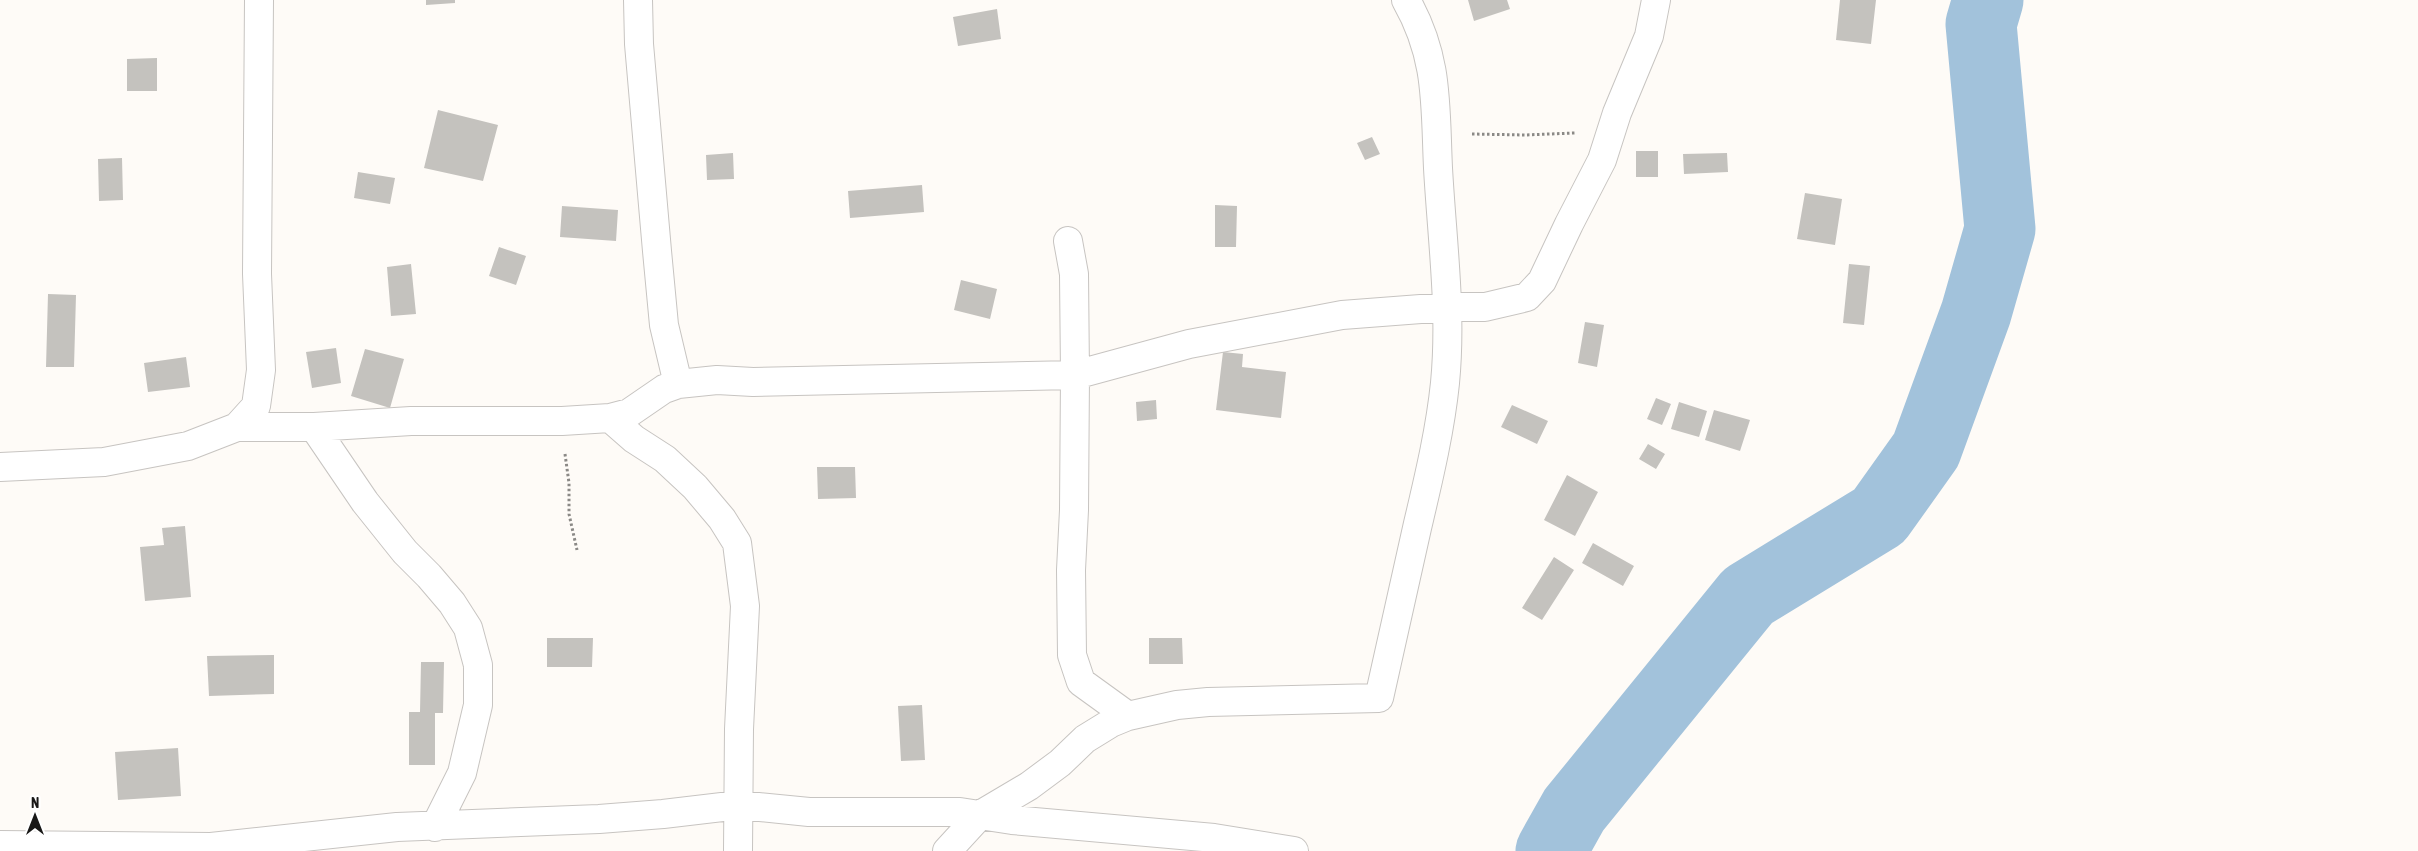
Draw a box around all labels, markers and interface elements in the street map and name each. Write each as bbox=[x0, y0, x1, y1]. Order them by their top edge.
north arrow bbox=[10, 791, 60, 841]
text: N bbox=[31, 795, 39, 811]

